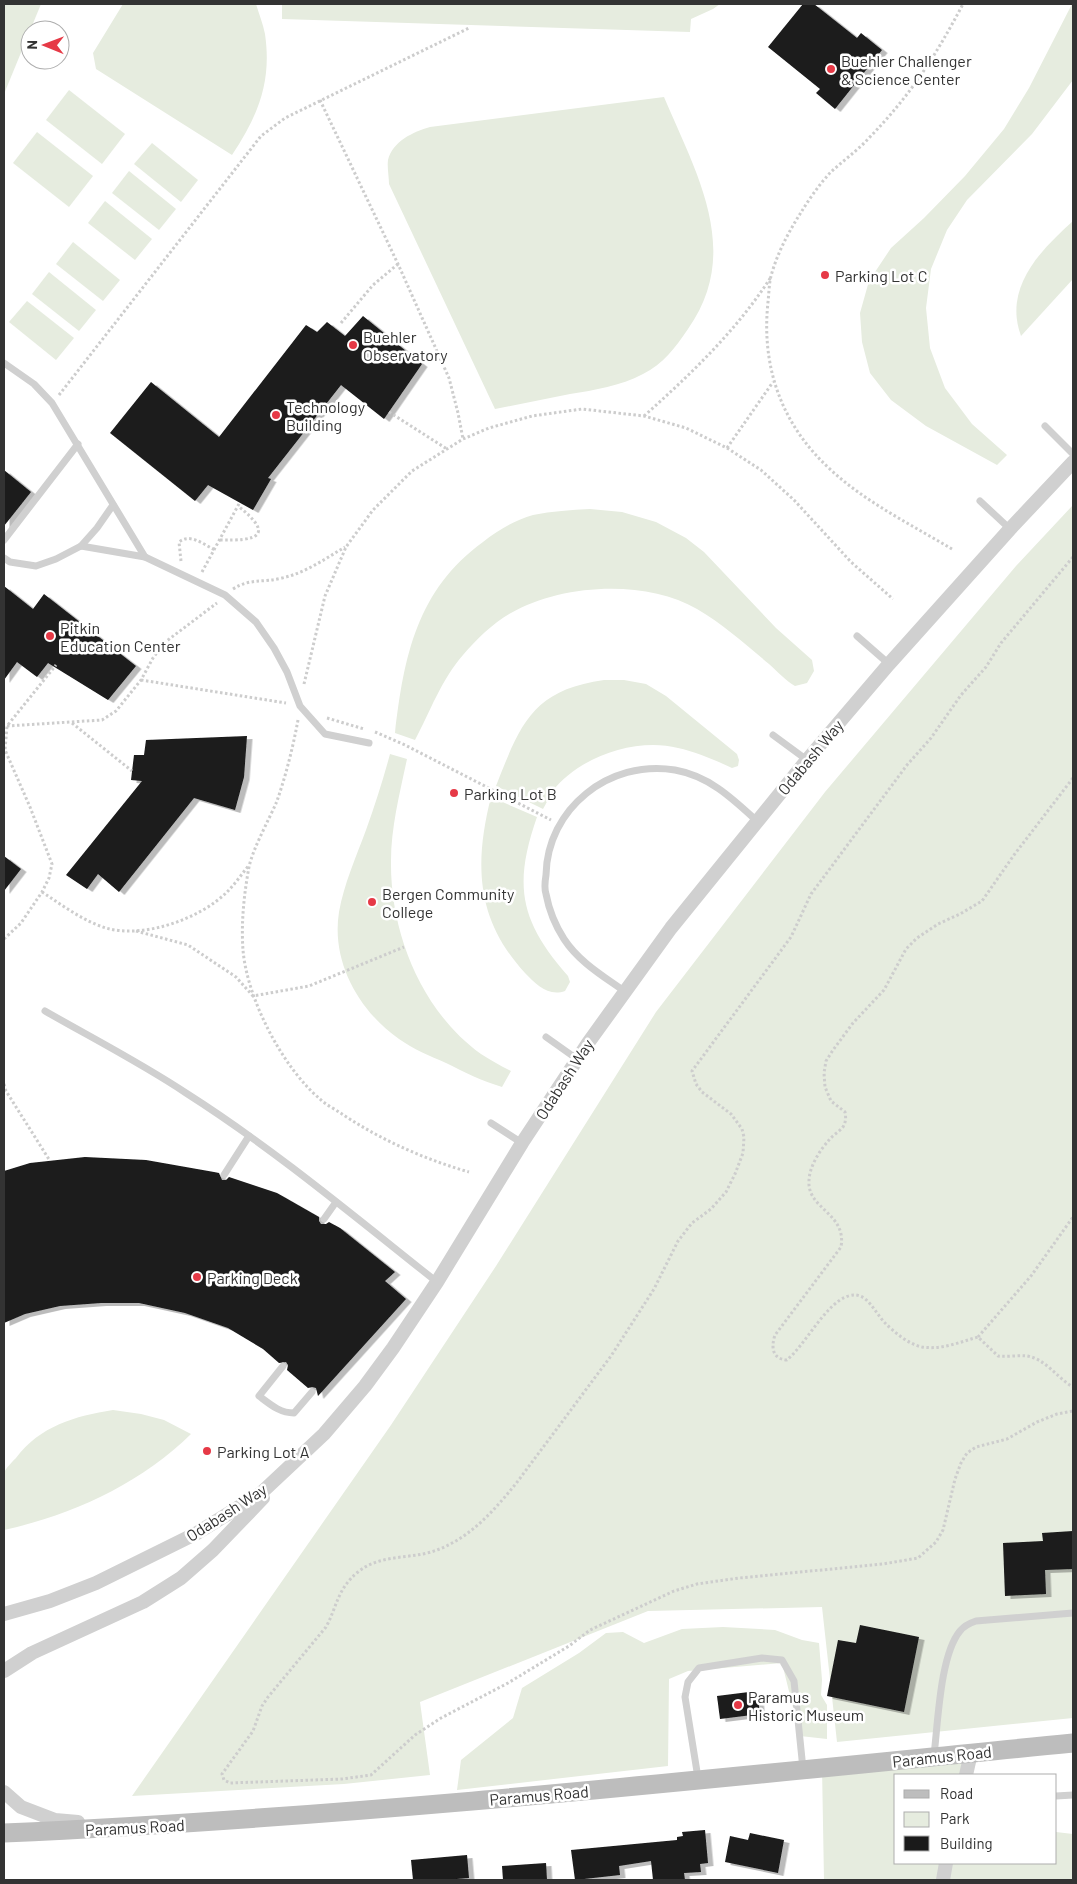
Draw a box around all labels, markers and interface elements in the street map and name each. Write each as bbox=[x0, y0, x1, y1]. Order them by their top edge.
north arrow bbox=[20, 20, 70, 70]
text: N bbox=[23, 40, 40, 50]
place label: Buehler Challenger & Science Center bbox=[841, 51, 972, 88]
marker: Buehler Challenger & Science Center bbox=[825, 63, 837, 75]
place label: Parking Lot C bbox=[835, 266, 927, 285]
marker: Parking Lot C bbox=[819, 269, 831, 281]
place label: Buehler Observatory bbox=[363, 327, 448, 364]
marker: Buehler Observatory bbox=[347, 339, 359, 351]
place label: Technology Building bbox=[286, 397, 366, 434]
marker: Technology Building bbox=[270, 409, 282, 421]
place label: Pitkin Education Center bbox=[60, 618, 181, 655]
marker: Pitkin Education Center bbox=[44, 630, 56, 642]
street label: Odabash Way bbox=[773, 715, 847, 798]
place label: Parking Lot B bbox=[464, 784, 557, 803]
marker: Parking Lot B bbox=[448, 787, 460, 799]
place label: Bergen Community College bbox=[382, 884, 515, 921]
marker: Bergen Community College bbox=[366, 896, 378, 908]
street label: Odabash Way bbox=[531, 1035, 597, 1123]
place label: Parking Deck bbox=[207, 1268, 298, 1287]
marker: Parking Deck bbox=[191, 1271, 203, 1283]
place label: Parking Lot A bbox=[217, 1442, 310, 1461]
marker: Parking Lot A bbox=[201, 1445, 213, 1457]
street label: Odabash Way bbox=[182, 1479, 270, 1545]
place label: Paramus Historic Museum bbox=[748, 1687, 864, 1724]
marker: Paramus Historic Museum bbox=[732, 1699, 744, 1711]
street label: Paramus Road bbox=[891, 1741, 993, 1771]
legend bbox=[894, 1774, 1057, 1864]
street label: Paramus Road bbox=[489, 1781, 589, 1809]
text: Road bbox=[940, 1784, 973, 1802]
text: Park bbox=[940, 1809, 970, 1827]
street label: Paramus Road bbox=[85, 1815, 185, 1839]
text: Building bbox=[940, 1834, 993, 1852]

